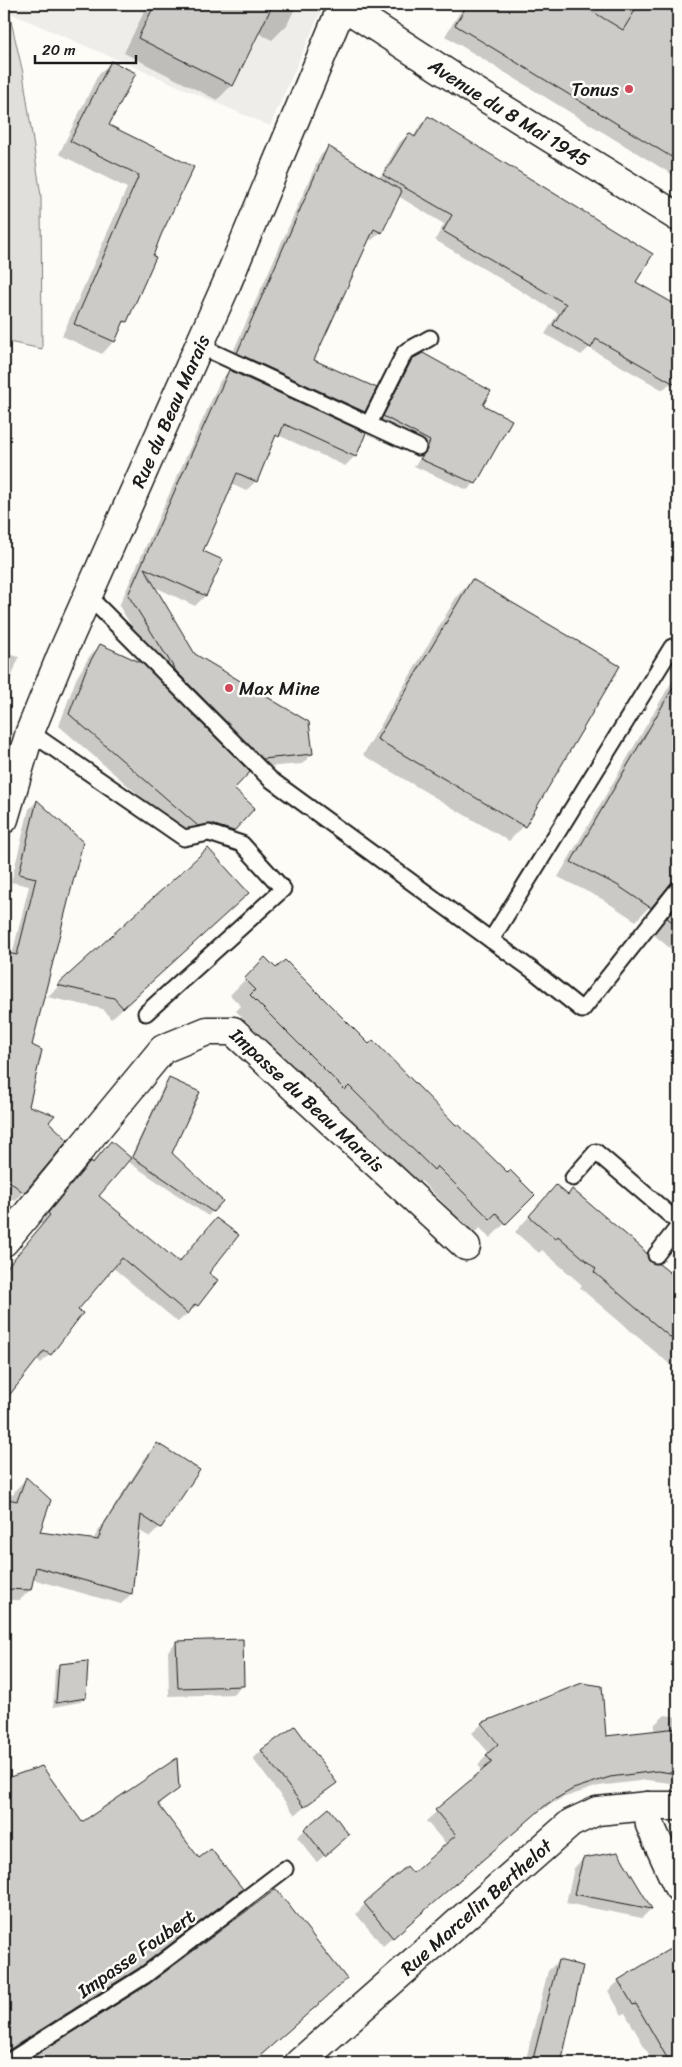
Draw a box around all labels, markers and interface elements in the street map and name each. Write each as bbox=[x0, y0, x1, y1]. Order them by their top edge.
scale bar bbox=[35, 32, 136, 64]
text: 20 m bbox=[42, 37, 76, 63]
street label: Avenue du 8 Mai 1945 bbox=[421, 49, 597, 176]
place label: Tonus bbox=[571, 73, 619, 106]
marker: Tonus bbox=[623, 83, 635, 95]
street label: Rue du Beau Marais bbox=[122, 329, 219, 493]
place label: Max Mine bbox=[239, 672, 320, 705]
marker: Max Mine bbox=[223, 682, 235, 694]
street label: Impasse du Beau Marais bbox=[221, 1019, 393, 1181]
street label: Rue Marcelin Berthelot bbox=[393, 1830, 561, 1984]
street label: Impasse Foubert bbox=[69, 1900, 203, 2007]

